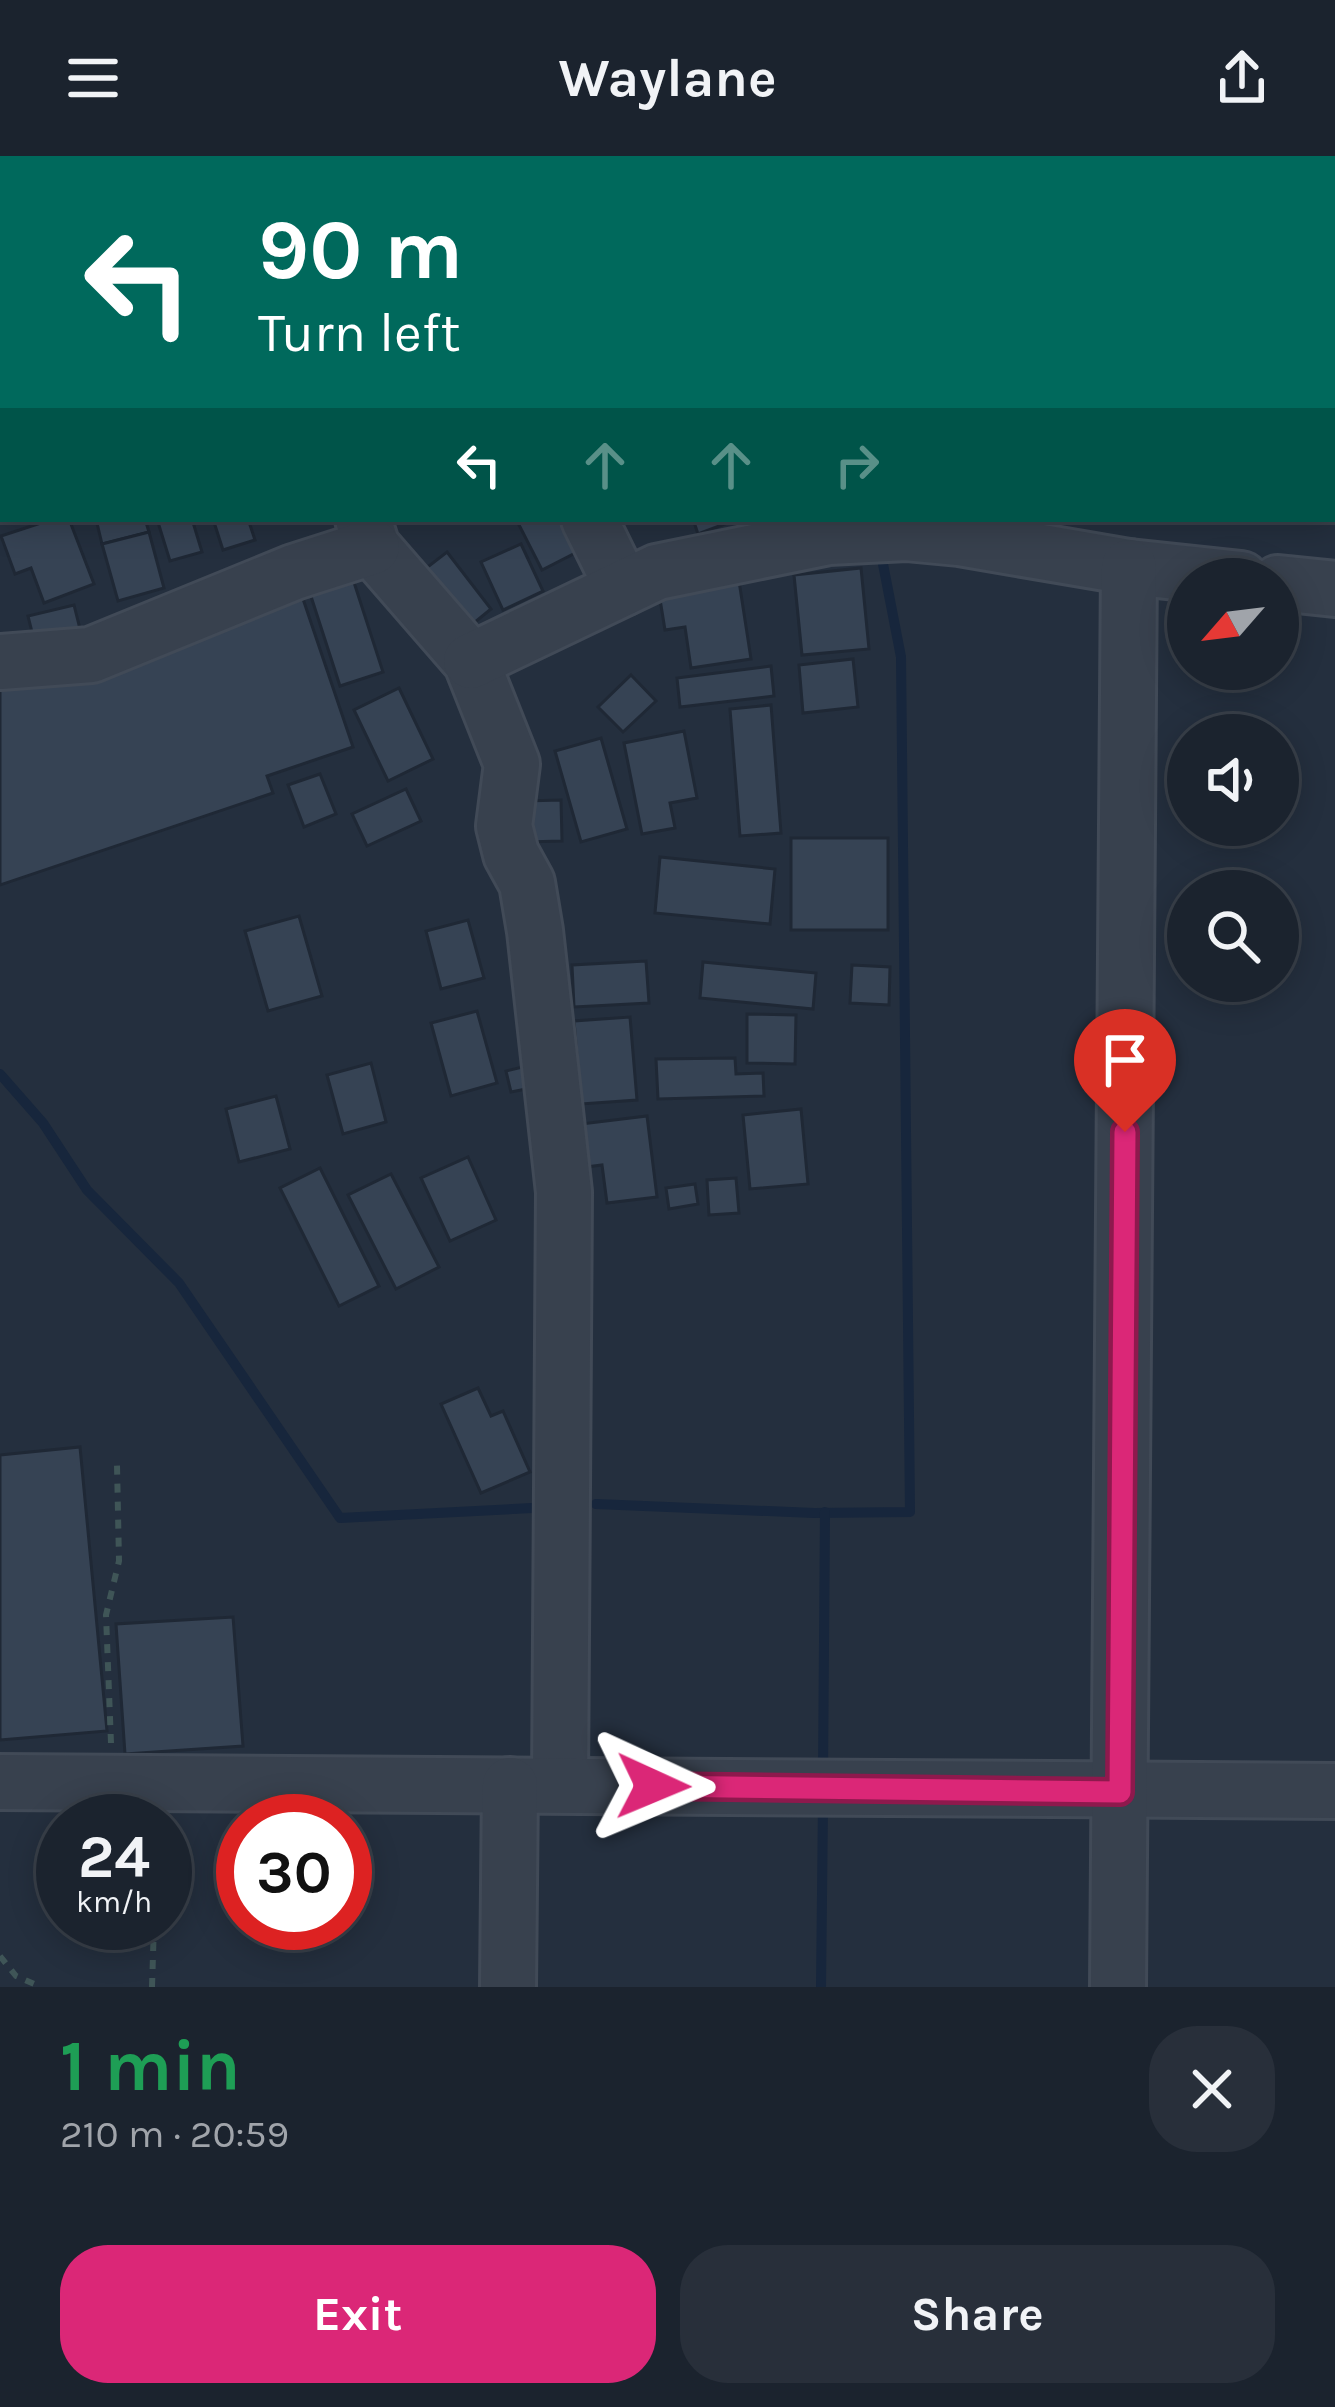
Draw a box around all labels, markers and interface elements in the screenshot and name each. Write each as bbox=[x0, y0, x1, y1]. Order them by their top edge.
icon: menu bbox=[60, 45, 126, 111]
icon: share bbox=[1209, 45, 1275, 111]
text: Waylane bbox=[558, 46, 777, 110]
text: 90 m bbox=[258, 201, 463, 299]
icon: left bbox=[60, 204, 216, 360]
text: Turn left bbox=[258, 301, 461, 365]
icon: left bbox=[446, 432, 512, 498]
icon: ahead bbox=[572, 432, 638, 498]
icon: ahead bbox=[698, 432, 764, 498]
icon: right bbox=[824, 432, 890, 498]
north arrow bbox=[1167, 558, 1299, 690]
map controls bbox=[1167, 558, 1299, 1002]
button: sound bbox=[1167, 714, 1299, 846]
button: search bbox=[1167, 870, 1299, 1002]
pin bbox=[1074, 1009, 1176, 1132]
icon: arrive bbox=[1092, 1027, 1158, 1093]
position arrow bbox=[590, 1723, 716, 1849]
speed limit sign: 30 bbox=[216, 1794, 372, 1950]
text: 24 bbox=[78, 1822, 150, 1892]
text: km/h bbox=[76, 1884, 152, 1920]
text: 1 min bbox=[60, 2024, 241, 2108]
button: close bbox=[1149, 2026, 1275, 2152]
text: 210 m · 20:59 bbox=[60, 2111, 289, 2157]
button: Exit bbox=[60, 2245, 656, 2383]
button: Share bbox=[680, 2245, 1275, 2383]

